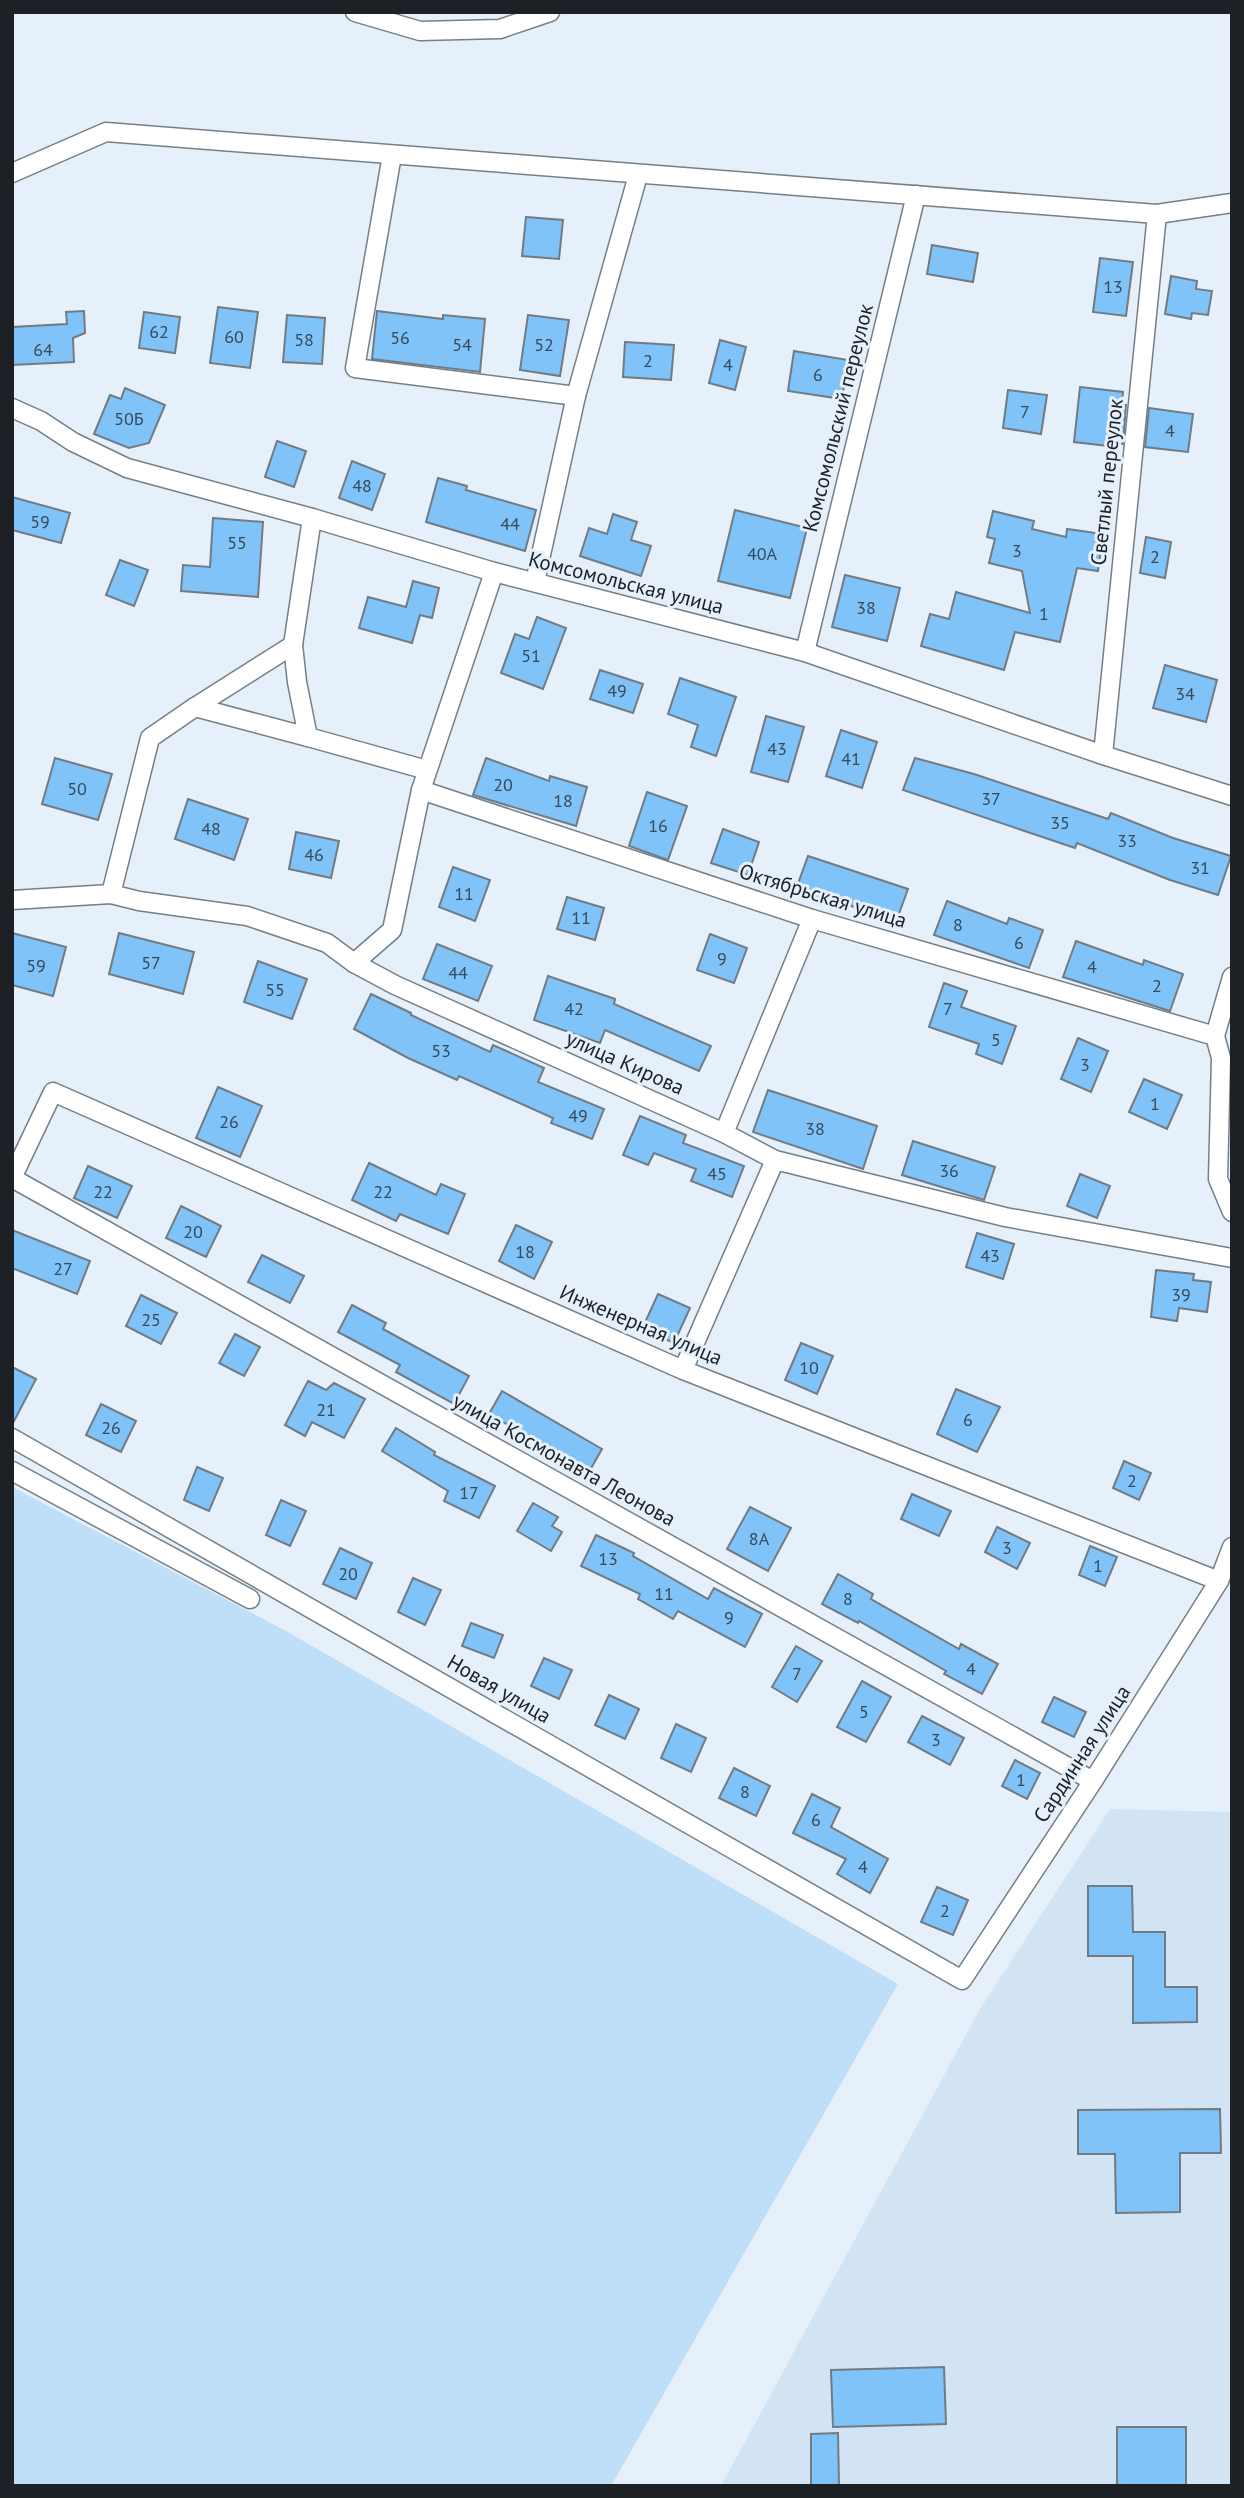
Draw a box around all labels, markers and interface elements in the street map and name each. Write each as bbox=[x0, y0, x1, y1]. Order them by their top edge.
house number: 13 bbox=[1103, 275, 1123, 298]
street label: Комсомольский переулок bbox=[796, 301, 879, 535]
house number: 62 bbox=[149, 320, 169, 343]
house number: 60 bbox=[224, 325, 244, 348]
house number: 56 bbox=[390, 326, 410, 349]
house number: 58 bbox=[294, 328, 314, 351]
house number: 54 bbox=[452, 333, 472, 356]
house number: 52 bbox=[534, 333, 554, 356]
house number: 64 bbox=[33, 338, 53, 361]
house number: 2 bbox=[643, 349, 653, 372]
house number: 4 bbox=[723, 353, 733, 376]
house number: 6 bbox=[813, 363, 823, 386]
street label: Светлый переулок bbox=[1084, 397, 1129, 567]
house number: 7 bbox=[1020, 400, 1030, 423]
house number: 50Б bbox=[114, 407, 144, 430]
house number: 4 bbox=[1165, 419, 1175, 442]
house number: 48 bbox=[352, 474, 372, 497]
house number: 59 bbox=[30, 510, 50, 533]
house number: 44 bbox=[500, 512, 520, 535]
house number: 55 bbox=[227, 531, 247, 554]
house number: 3 bbox=[1012, 539, 1022, 562]
house number: 40А bbox=[747, 542, 778, 565]
street label: Комсомольская улица bbox=[526, 545, 727, 620]
house number: 2 bbox=[1150, 545, 1160, 568]
house number: 38 bbox=[856, 596, 876, 619]
house number: 1 bbox=[1039, 602, 1049, 625]
house number: 51 bbox=[521, 644, 541, 667]
house number: 49 bbox=[607, 679, 627, 702]
house number: 34 bbox=[1175, 682, 1195, 705]
house number: 43 bbox=[767, 737, 787, 760]
house number: 41 bbox=[841, 747, 861, 770]
house number: 20 bbox=[493, 773, 513, 796]
house number: 50 bbox=[67, 777, 87, 800]
house number: 37 bbox=[981, 787, 1001, 810]
house number: 18 bbox=[553, 789, 573, 812]
house number: 35 bbox=[1050, 811, 1070, 834]
house number: 16 bbox=[648, 814, 668, 837]
house number: 48 bbox=[201, 817, 221, 840]
house number: 33 bbox=[1117, 829, 1137, 852]
house number: 46 bbox=[304, 843, 324, 866]
house number: 31 bbox=[1190, 856, 1210, 879]
street label: Октябрьская улица bbox=[736, 857, 910, 934]
house number: 11 bbox=[454, 882, 474, 905]
house number: 11 bbox=[571, 906, 591, 929]
house number: 8 bbox=[953, 913, 963, 936]
house number: 6 bbox=[1014, 931, 1024, 954]
house number: 9 bbox=[717, 947, 727, 970]
house number: 57 bbox=[141, 951, 161, 974]
house number: 59 bbox=[26, 954, 46, 977]
house number: 4 bbox=[1087, 955, 1097, 978]
house number: 44 bbox=[448, 961, 468, 984]
house number: 2 bbox=[1152, 974, 1162, 997]
house number: 55 bbox=[265, 978, 285, 1001]
house number: 42 bbox=[564, 997, 584, 1020]
house number: 7 bbox=[943, 997, 953, 1020]
street label: улица Кирова bbox=[562, 1024, 689, 1101]
house number: 5 bbox=[991, 1028, 1001, 1051]
house number: 53 bbox=[431, 1039, 451, 1062]
house number: 3 bbox=[1080, 1053, 1090, 1076]
house number: 1 bbox=[1150, 1092, 1160, 1115]
house number: 49 bbox=[568, 1104, 588, 1127]
house number: 26 bbox=[219, 1110, 239, 1133]
house number: 38 bbox=[805, 1117, 825, 1140]
house number: 36 bbox=[939, 1159, 959, 1182]
house number: 45 bbox=[707, 1162, 727, 1185]
house number: 22 bbox=[93, 1180, 113, 1203]
house number: 22 bbox=[373, 1180, 393, 1203]
house number: 20 bbox=[183, 1220, 203, 1243]
house number: 18 bbox=[515, 1240, 535, 1263]
house number: 43 bbox=[980, 1244, 1000, 1267]
house number: 27 bbox=[53, 1257, 73, 1280]
street label: Инженерная улица bbox=[556, 1278, 727, 1371]
house number: 39 bbox=[1171, 1283, 1191, 1306]
house number: 25 bbox=[141, 1308, 161, 1331]
house number: 10 bbox=[799, 1356, 819, 1379]
street label: улица Космонавта Леонова bbox=[448, 1387, 680, 1532]
house number: 21 bbox=[316, 1398, 336, 1421]
house number: 6 bbox=[963, 1408, 973, 1431]
house number: 26 bbox=[101, 1416, 121, 1439]
house number: 2 bbox=[1127, 1469, 1137, 1492]
house number: 17 bbox=[459, 1481, 479, 1504]
house number: 8А bbox=[749, 1527, 770, 1550]
house number: 3 bbox=[1002, 1536, 1012, 1559]
house number: 13 bbox=[598, 1547, 618, 1570]
house number: 1 bbox=[1093, 1554, 1103, 1577]
house number: 20 bbox=[338, 1562, 358, 1585]
house number: 11 bbox=[654, 1582, 674, 1605]
house number: 8 bbox=[843, 1587, 853, 1610]
house number: 9 bbox=[724, 1606, 734, 1629]
street label: Новая улица bbox=[443, 1648, 556, 1729]
house number: 4 bbox=[966, 1657, 976, 1680]
house number: 7 bbox=[792, 1662, 802, 1685]
street label: Сардинная улица bbox=[1027, 1680, 1136, 1828]
house number: 5 bbox=[859, 1700, 869, 1723]
house number: 3 bbox=[931, 1728, 941, 1751]
house number: 1 bbox=[1016, 1768, 1026, 1791]
house number: 8 bbox=[740, 1780, 750, 1803]
house number: 6 bbox=[811, 1808, 821, 1831]
house number: 4 bbox=[858, 1855, 868, 1878]
house number: 2 bbox=[940, 1899, 950, 1922]

